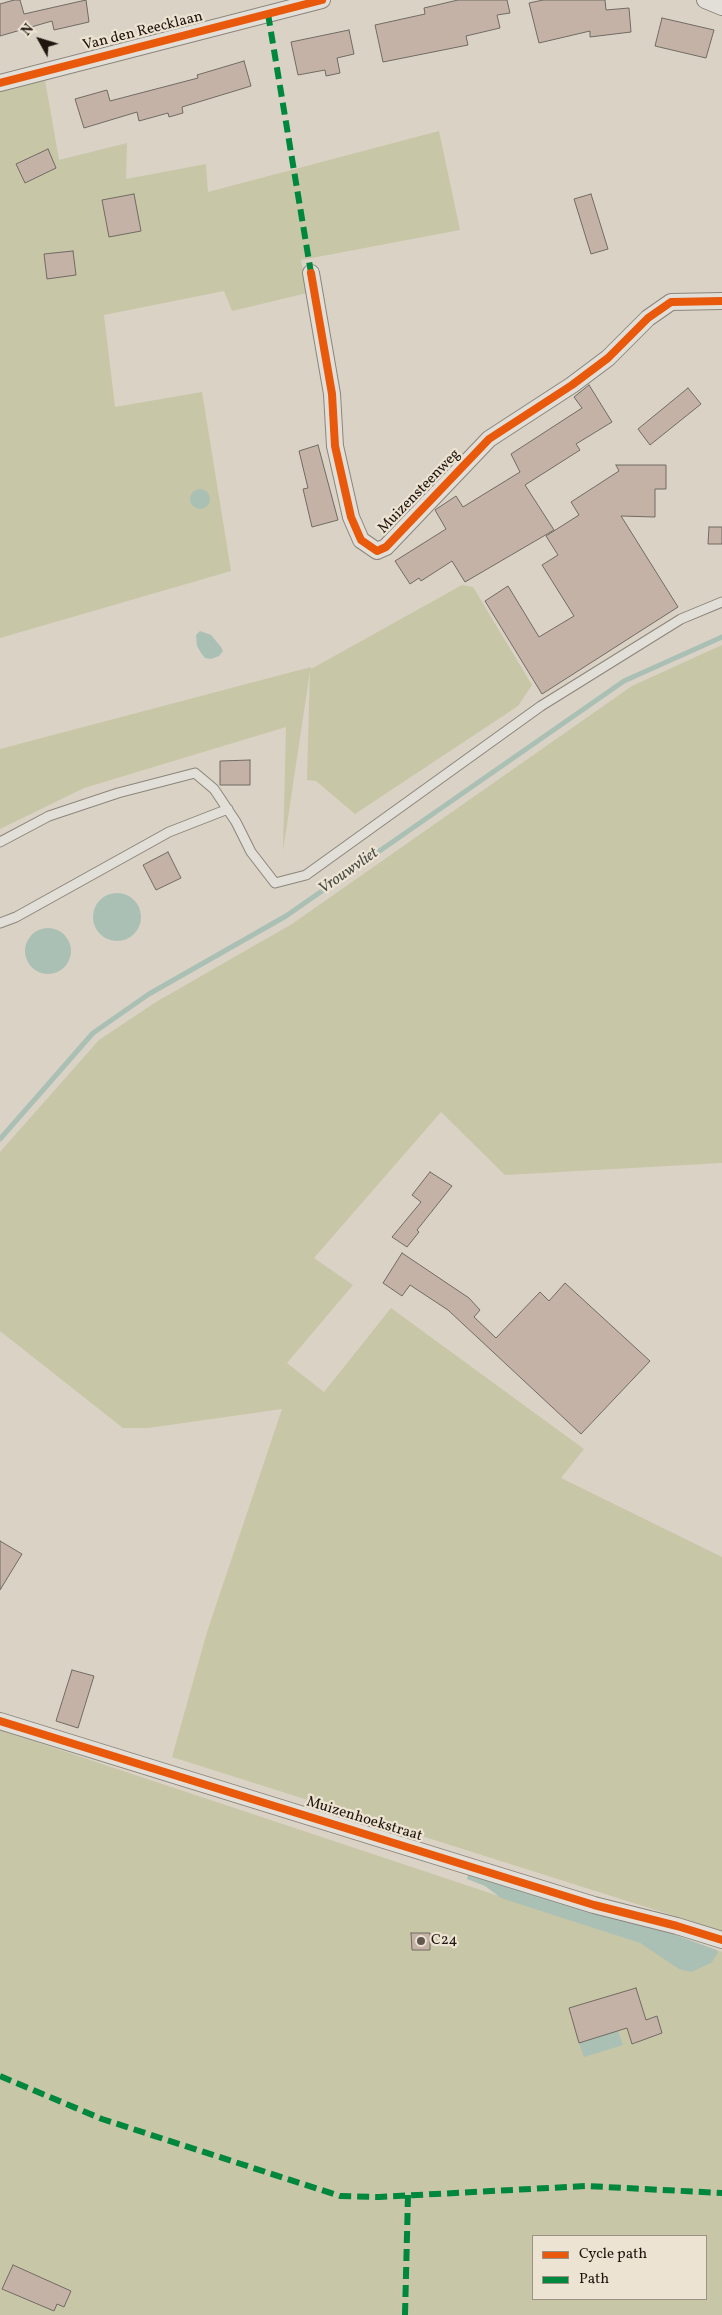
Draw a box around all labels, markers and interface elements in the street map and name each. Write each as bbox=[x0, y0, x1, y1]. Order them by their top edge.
street label: Van den Reecklaan bbox=[81, 8, 205, 56]
north arrow bbox=[15, 15, 65, 65]
text: N bbox=[17, 20, 39, 40]
street label: Muizensteenweg bbox=[375, 446, 465, 538]
water label: Vrouwvliet bbox=[315, 845, 383, 899]
street label: Muizenhoekstraat bbox=[304, 1794, 424, 1846]
place label: C24 bbox=[431, 1932, 457, 1950]
marker: C24 bbox=[415, 1935, 427, 1947]
legend bbox=[532, 2235, 707, 2300]
text: Cycle path bbox=[579, 2244, 647, 2265]
text: Path bbox=[579, 2269, 609, 2290]

